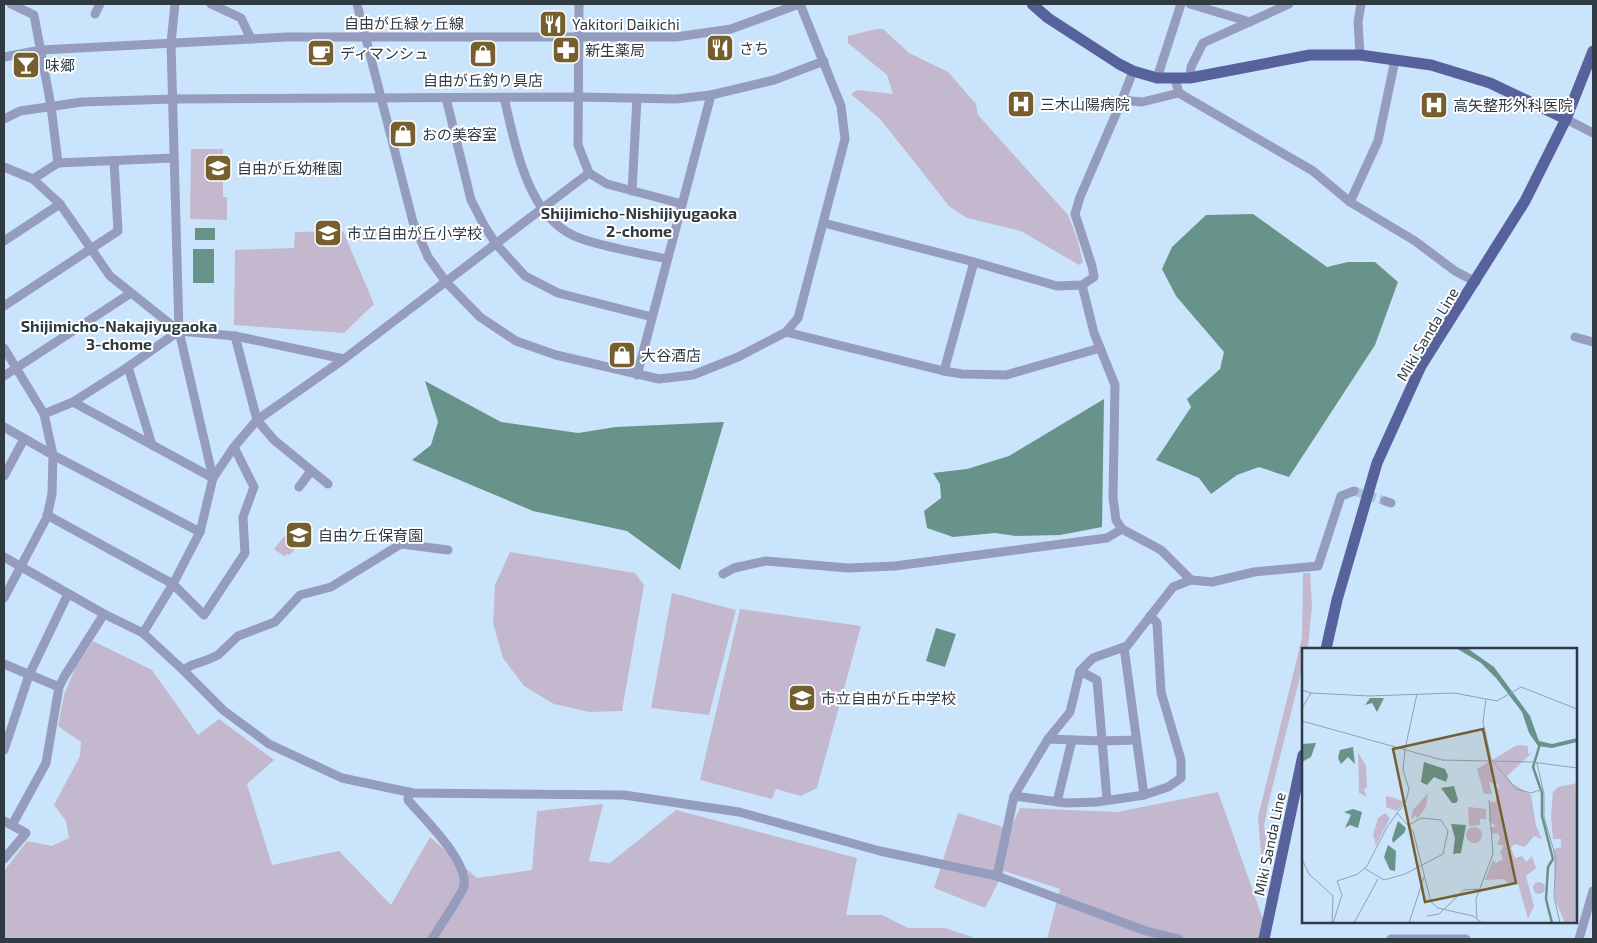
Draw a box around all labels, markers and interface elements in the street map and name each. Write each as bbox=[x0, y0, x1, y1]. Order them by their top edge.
restaurant icon: Yakitori Daikichi bbox=[538, 9, 568, 39]
street label: 自由が丘緑ヶ丘線 bbox=[344, 14, 464, 32]
place label: Yakitori Daikichi bbox=[572, 15, 680, 33]
restaurant icon: さち bbox=[705, 33, 735, 63]
pharmacy icon: 新生薬局 bbox=[551, 35, 581, 65]
cafe icon: ディマンシュ bbox=[306, 38, 336, 68]
shop icon: 自由が丘釣り具店 bbox=[468, 39, 498, 69]
place label: さち bbox=[739, 39, 769, 57]
place label: 新生薬局 bbox=[585, 41, 645, 59]
place label: ディマンシュ bbox=[340, 44, 429, 62]
bar icon: 味郷 bbox=[11, 50, 41, 80]
place label: 味郷 bbox=[45, 56, 75, 74]
place label: 自由が丘釣り具店 bbox=[423, 71, 543, 89]
hospital icon: 三木山陽病院 bbox=[1006, 89, 1036, 119]
hospital icon: 高矢整形外科医院 bbox=[1419, 90, 1449, 120]
place label: 三木山陽病院 bbox=[1040, 95, 1130, 113]
place label: 高矢整形外科医院 bbox=[1453, 96, 1573, 114]
shop icon: おの美容室 bbox=[388, 119, 418, 149]
place label: おの美容室 bbox=[422, 125, 497, 143]
school or university icon: 自由が丘幼稚園 bbox=[203, 153, 233, 183]
place label: 自由が丘幼稚園 bbox=[237, 159, 342, 177]
district label: Shijimicho-Nishijiyugaoka 2-chome bbox=[541, 203, 737, 240]
school or university icon: 市立自由が丘小学校 bbox=[313, 218, 343, 248]
place label: 市立自由が丘小学校 bbox=[347, 224, 482, 242]
street label: Miki Sanda Line bbox=[1392, 284, 1462, 384]
district label: Shijimicho-Nakajiyugaoka 3-chome bbox=[21, 316, 217, 353]
shop icon: 大谷酒店 bbox=[607, 340, 637, 370]
place label: 大谷酒店 bbox=[641, 346, 701, 364]
school or university icon: 自由ケ丘保育園 bbox=[284, 520, 314, 550]
place label: 自由ケ丘保育園 bbox=[318, 526, 423, 544]
inset map bbox=[1302, 648, 1577, 923]
school or university icon: 市立自由が丘中学校 bbox=[787, 683, 817, 713]
place label: 市立自由が丘中学校 bbox=[821, 689, 956, 707]
street label: Miki Sanda Line bbox=[1249, 791, 1289, 897]

